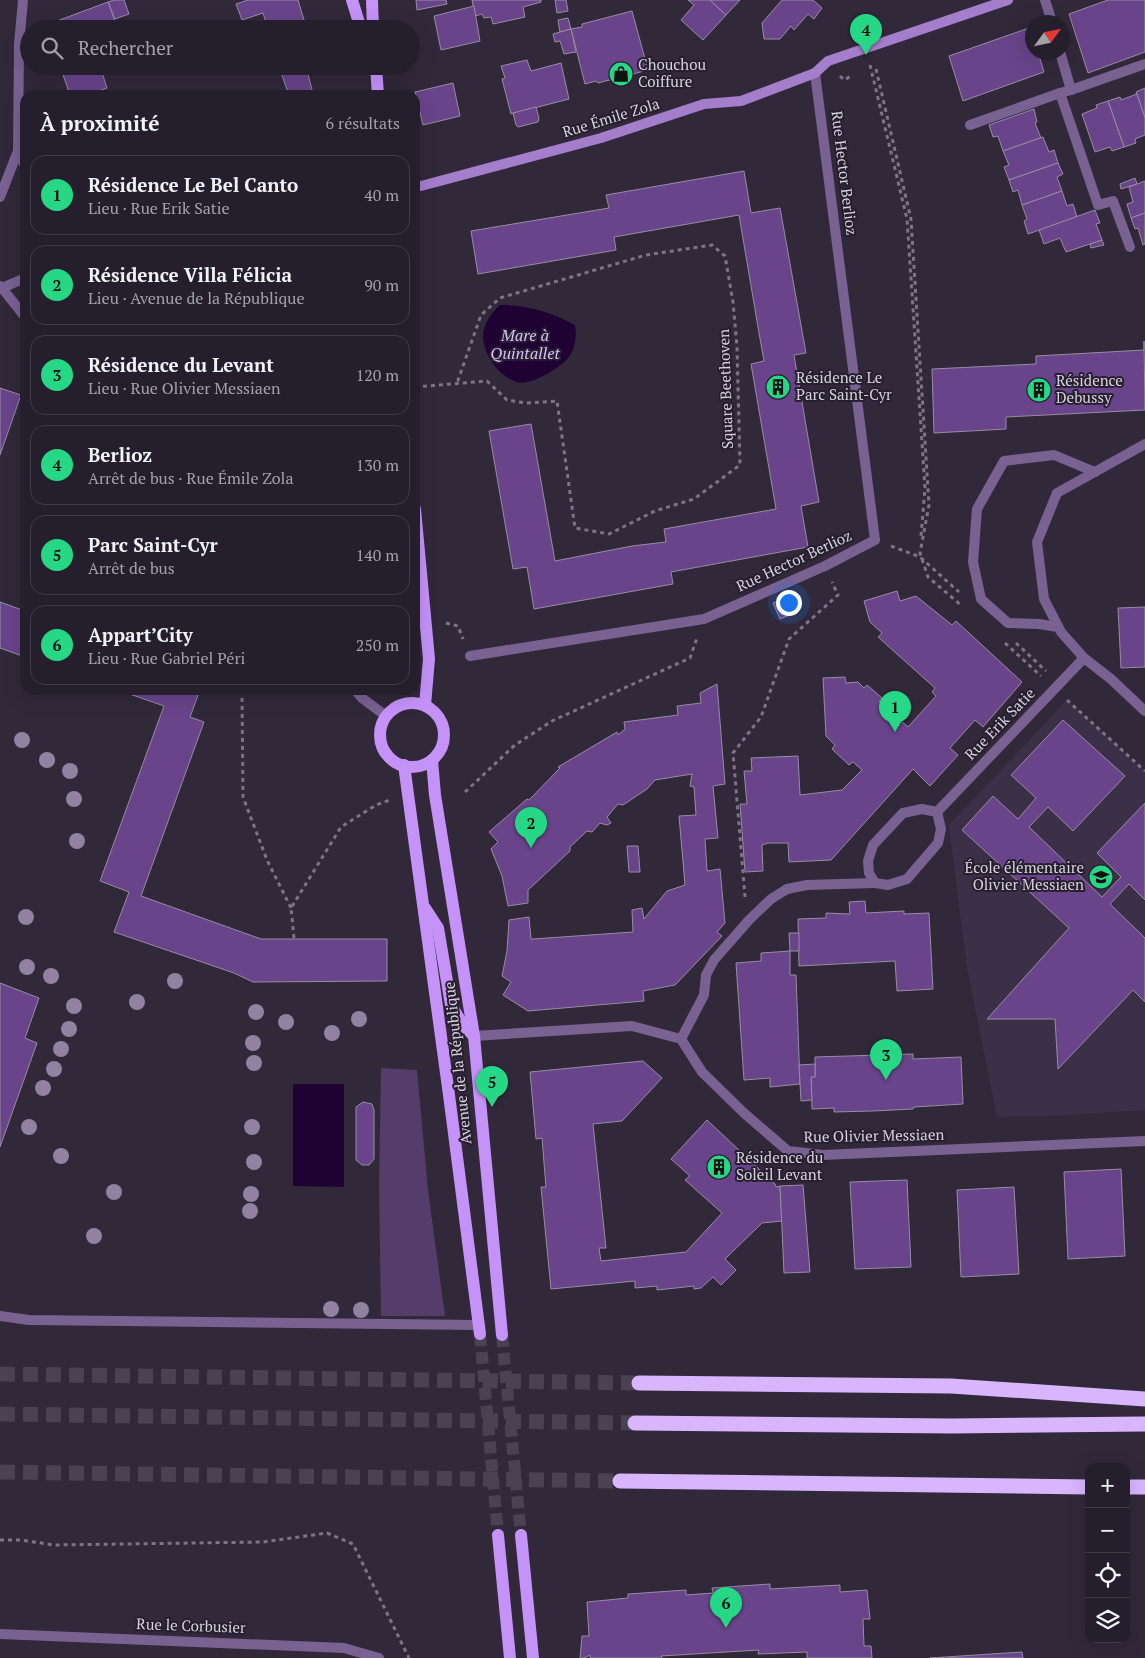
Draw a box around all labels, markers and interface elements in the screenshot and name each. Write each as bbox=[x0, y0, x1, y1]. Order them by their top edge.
pin: 4 bbox=[850, 14, 882, 55]
north arrow bbox=[1025, 15, 1070, 60]
search box bbox=[20, 20, 420, 75]
icon: search bbox=[38, 34, 66, 62]
text: Rechercher bbox=[78, 35, 173, 60]
place label: Chouchou Coiffure bbox=[638, 54, 706, 91]
shop icon: Chouchou Coiffure bbox=[608, 61, 634, 87]
street label: Rue Émile Zola bbox=[560, 93, 662, 141]
text: À proximité bbox=[40, 109, 160, 137]
street label: Rue Hector Berlioz bbox=[827, 110, 863, 236]
text: 6 résultats bbox=[326, 112, 400, 134]
text: Résidence Le Bel Canto bbox=[88, 172, 298, 197]
text: 1 bbox=[52, 184, 62, 206]
text: 40 m bbox=[364, 184, 399, 206]
text: Lieu · Rue Erik Satie bbox=[88, 197, 230, 219]
text: Résidence Villa Félicia bbox=[88, 262, 292, 287]
text: 2 bbox=[52, 274, 62, 296]
text: 90 m bbox=[364, 274, 399, 296]
text: Lieu · Avenue de la République bbox=[88, 287, 305, 309]
water label: Mare à Quintallet bbox=[490, 324, 560, 364]
street label: Square Beethoven bbox=[713, 329, 737, 449]
text: Résidence du Levant bbox=[88, 352, 274, 377]
text: 3 bbox=[52, 364, 62, 386]
text: 120 m bbox=[356, 364, 399, 386]
place label: Résidence Le Parc Saint-Cyr bbox=[796, 367, 892, 404]
place label: Résidence Debussy bbox=[1056, 370, 1123, 407]
building icon: Résidence Le Parc Saint-Cyr bbox=[765, 374, 791, 400]
text: Lieu · Rue Olivier Messiaen bbox=[88, 377, 280, 399]
building icon: Résidence Debussy bbox=[1026, 377, 1052, 403]
text: Berlioz bbox=[88, 442, 152, 467]
text: 4 bbox=[52, 454, 62, 476]
text: 130 m bbox=[356, 454, 399, 476]
text: Arrêt de bus · Rue Émile Zola bbox=[88, 467, 293, 489]
street label: Rue Hector Berlioz bbox=[733, 525, 854, 596]
text: Parc Saint-Cyr bbox=[88, 532, 218, 557]
text: 5 bbox=[52, 544, 62, 566]
text: 140 m bbox=[356, 544, 399, 566]
text: Arrêt de bus bbox=[88, 557, 175, 579]
your location bbox=[776, 590, 802, 616]
text: Appart’City bbox=[88, 622, 193, 647]
text: 6 bbox=[52, 634, 62, 656]
text: 250 m bbox=[356, 634, 399, 656]
text: Lieu · Rue Gabriel Péri bbox=[88, 647, 245, 669]
street label: Rue Erik Satie bbox=[960, 683, 1039, 764]
pin: 1 bbox=[879, 691, 911, 732]
pin: 2 bbox=[515, 807, 547, 848]
place label: École élémentaire Olivier Messiaen bbox=[965, 857, 1084, 894]
school or university icon: École élémentaire Olivier Messiaen bbox=[1088, 864, 1114, 890]
street label: Avenue de la République bbox=[439, 981, 475, 1145]
pin: 3 bbox=[870, 1039, 902, 1080]
pin: 5 bbox=[476, 1066, 508, 1107]
street label: Rue Olivier Messiaen bbox=[803, 1124, 945, 1146]
place label: Résidence du Soleil Levant bbox=[736, 1147, 824, 1184]
building icon: Résidence du Soleil Levant bbox=[706, 1154, 732, 1180]
map controls bbox=[1085, 1463, 1130, 1643]
button: + bbox=[1085, 1463, 1130, 1508]
button: − bbox=[1085, 1508, 1130, 1553]
button: locate bbox=[1085, 1553, 1130, 1598]
pin: 6 bbox=[710, 1587, 742, 1628]
button: layers bbox=[1085, 1598, 1130, 1643]
street label: Rue le Corbusier bbox=[136, 1613, 246, 1637]

